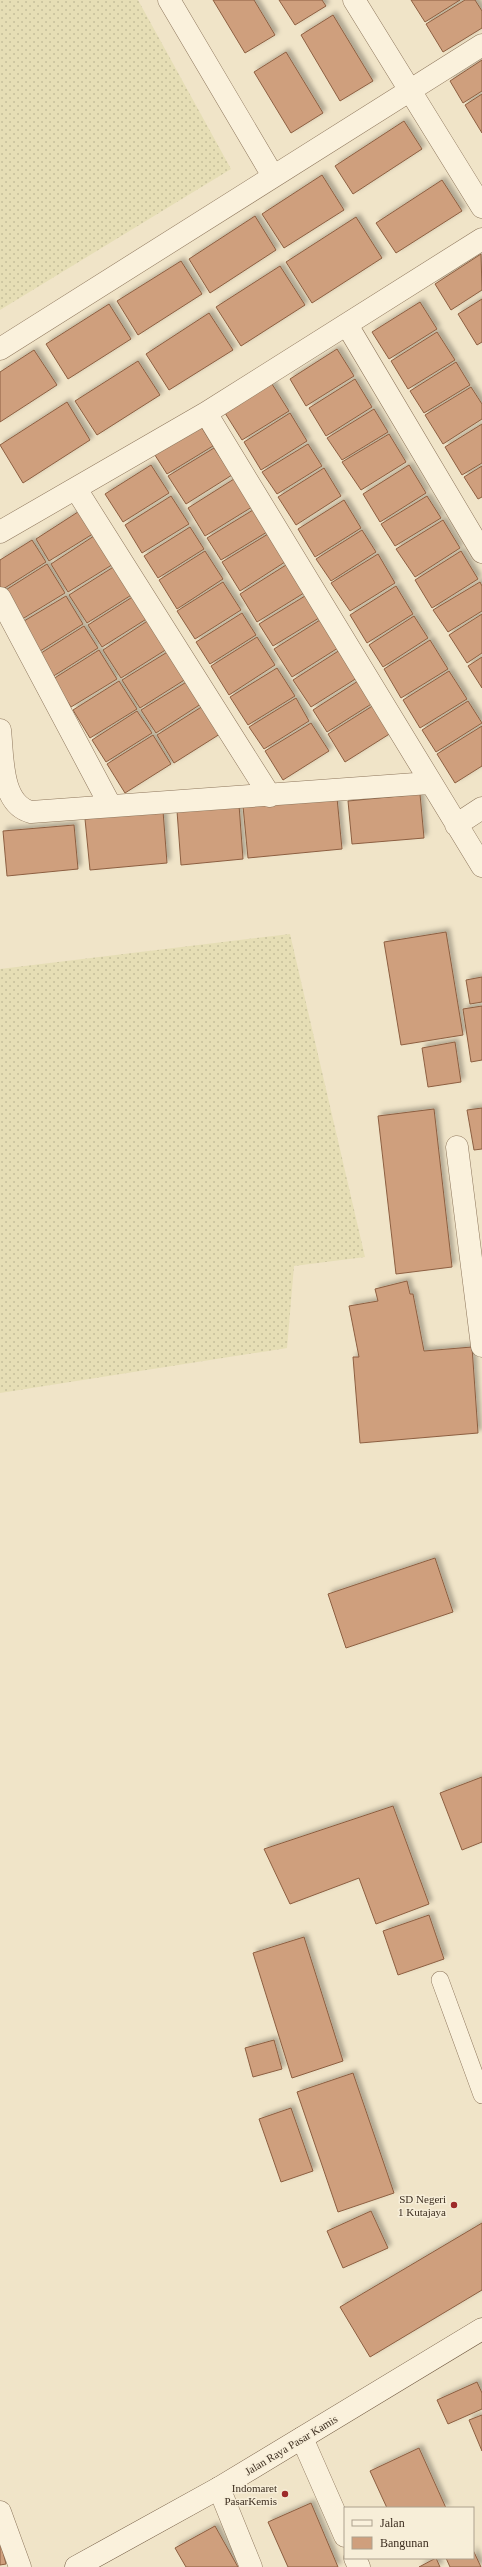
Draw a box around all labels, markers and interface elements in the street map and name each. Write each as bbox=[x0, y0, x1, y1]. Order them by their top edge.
place label: SD Negeri 1 Kutajaya bbox=[398, 2193, 446, 2218]
marker: SD Negeri 1 Kutajaya bbox=[449, 2200, 459, 2210]
street label: Jalan Raya Pasar Kamis bbox=[242, 2413, 340, 2477]
place label: Indomaret PasarKemis bbox=[224, 2482, 277, 2507]
marker: Indomaret PasarKemis bbox=[280, 2489, 290, 2499]
legend bbox=[344, 2507, 474, 2559]
text: Jalan bbox=[380, 2516, 405, 2530]
text: Bangunan bbox=[380, 2536, 429, 2550]

